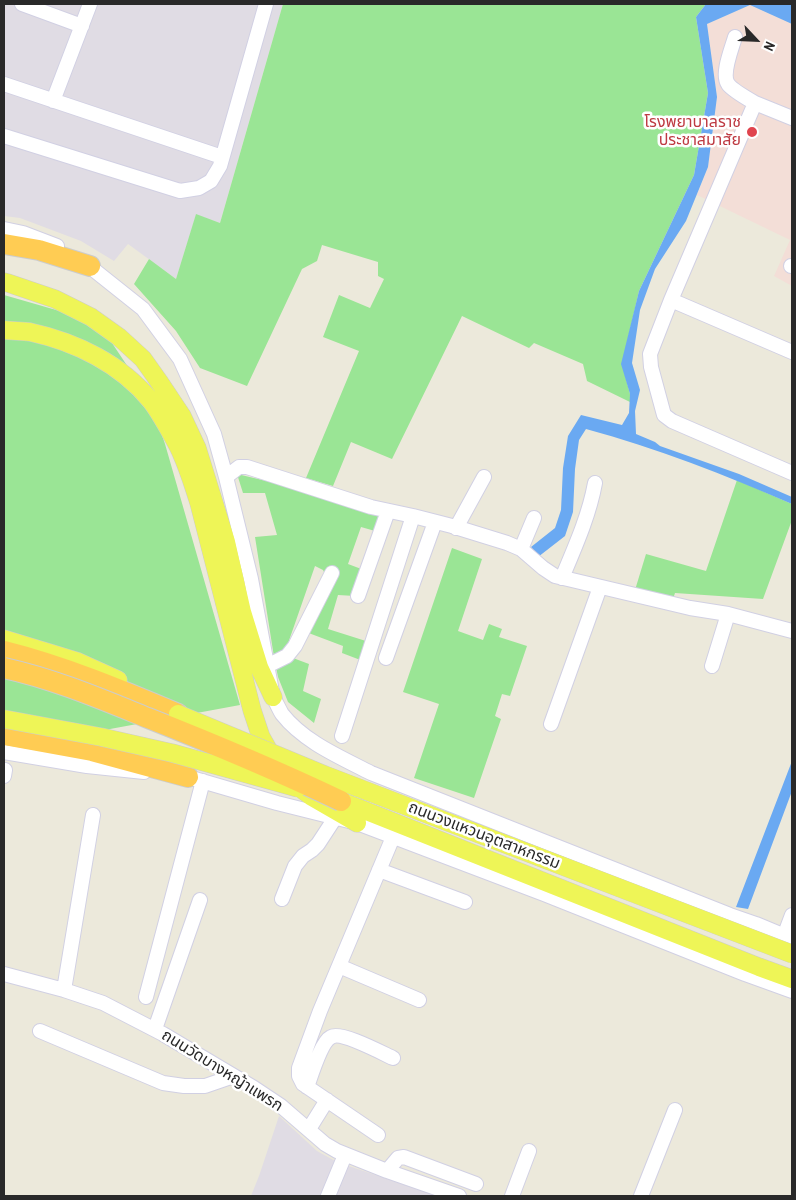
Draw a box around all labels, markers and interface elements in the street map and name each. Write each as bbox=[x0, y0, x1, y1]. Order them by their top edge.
north arrow bbox=[731, 15, 781, 65]
text: N bbox=[760, 39, 780, 54]
place label: โรงพยาบาลราช ประชาสมาสัย bbox=[644, 113, 741, 151]
marker: โรงพยาบาลราช ประชาสมาสัย bbox=[745, 125, 759, 139]
street label: ถนนวงแหวนอุตสาหกรรม bbox=[405, 798, 563, 874]
street label: ถนนวัดบางหญ้าแพรก bbox=[158, 1026, 286, 1116]

